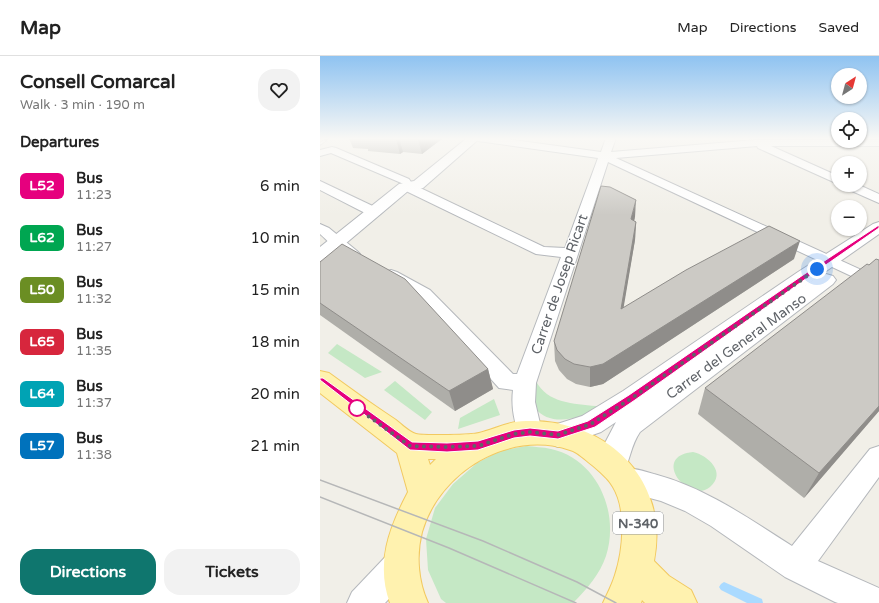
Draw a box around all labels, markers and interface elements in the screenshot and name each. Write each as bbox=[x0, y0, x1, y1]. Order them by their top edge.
text: Map bbox=[20, 17, 61, 39]
text: Map bbox=[677, 19, 708, 36]
text: Directions bbox=[730, 19, 797, 36]
text: Saved bbox=[819, 19, 859, 36]
north arrow bbox=[831, 68, 867, 104]
map controls bbox=[831, 68, 867, 236]
button: heart bbox=[258, 69, 300, 111]
text: Consell Comarcal bbox=[20, 71, 175, 93]
text: Walk · 3 min · 190 m bbox=[20, 97, 145, 113]
button: locate bbox=[831, 112, 867, 148]
text: Departures bbox=[20, 133, 99, 151]
button: + bbox=[831, 156, 867, 192]
text: Bus bbox=[76, 169, 103, 187]
text: L52 bbox=[29, 177, 55, 194]
text: 6 min bbox=[260, 177, 300, 195]
text: 11:23 bbox=[76, 187, 112, 203]
button: − bbox=[831, 200, 867, 236]
street label: Carrer de Josep Ricart bbox=[527, 211, 592, 356]
text: Bus bbox=[76, 221, 103, 239]
text: L62 bbox=[29, 229, 55, 246]
text: 10 min bbox=[251, 229, 300, 247]
text: 11:27 bbox=[76, 239, 112, 255]
your location bbox=[807, 259, 827, 279]
text: Bus bbox=[76, 273, 103, 291]
text: L50 bbox=[29, 281, 55, 298]
text: 15 min bbox=[251, 281, 300, 299]
street label: Carrer del General Manso bbox=[663, 290, 810, 403]
text: 11:32 bbox=[76, 291, 112, 307]
text: Bus bbox=[76, 325, 103, 343]
text: L65 bbox=[29, 333, 55, 350]
text: 18 min bbox=[251, 333, 300, 351]
text: 11:35 bbox=[76, 343, 112, 359]
text: Bus bbox=[76, 377, 103, 395]
text: L64 bbox=[29, 385, 55, 402]
text: 20 min bbox=[251, 385, 300, 403]
text: 11:37 bbox=[76, 395, 112, 411]
unlabelled marker bbox=[348, 399, 366, 417]
text: Bus bbox=[76, 429, 103, 447]
text: L57 bbox=[29, 437, 55, 454]
text: 21 min bbox=[251, 437, 300, 455]
text: 11:38 bbox=[76, 447, 112, 463]
road number: N-340 bbox=[613, 512, 663, 534]
button: Directions bbox=[20, 549, 156, 595]
button: Tickets bbox=[164, 549, 300, 595]

